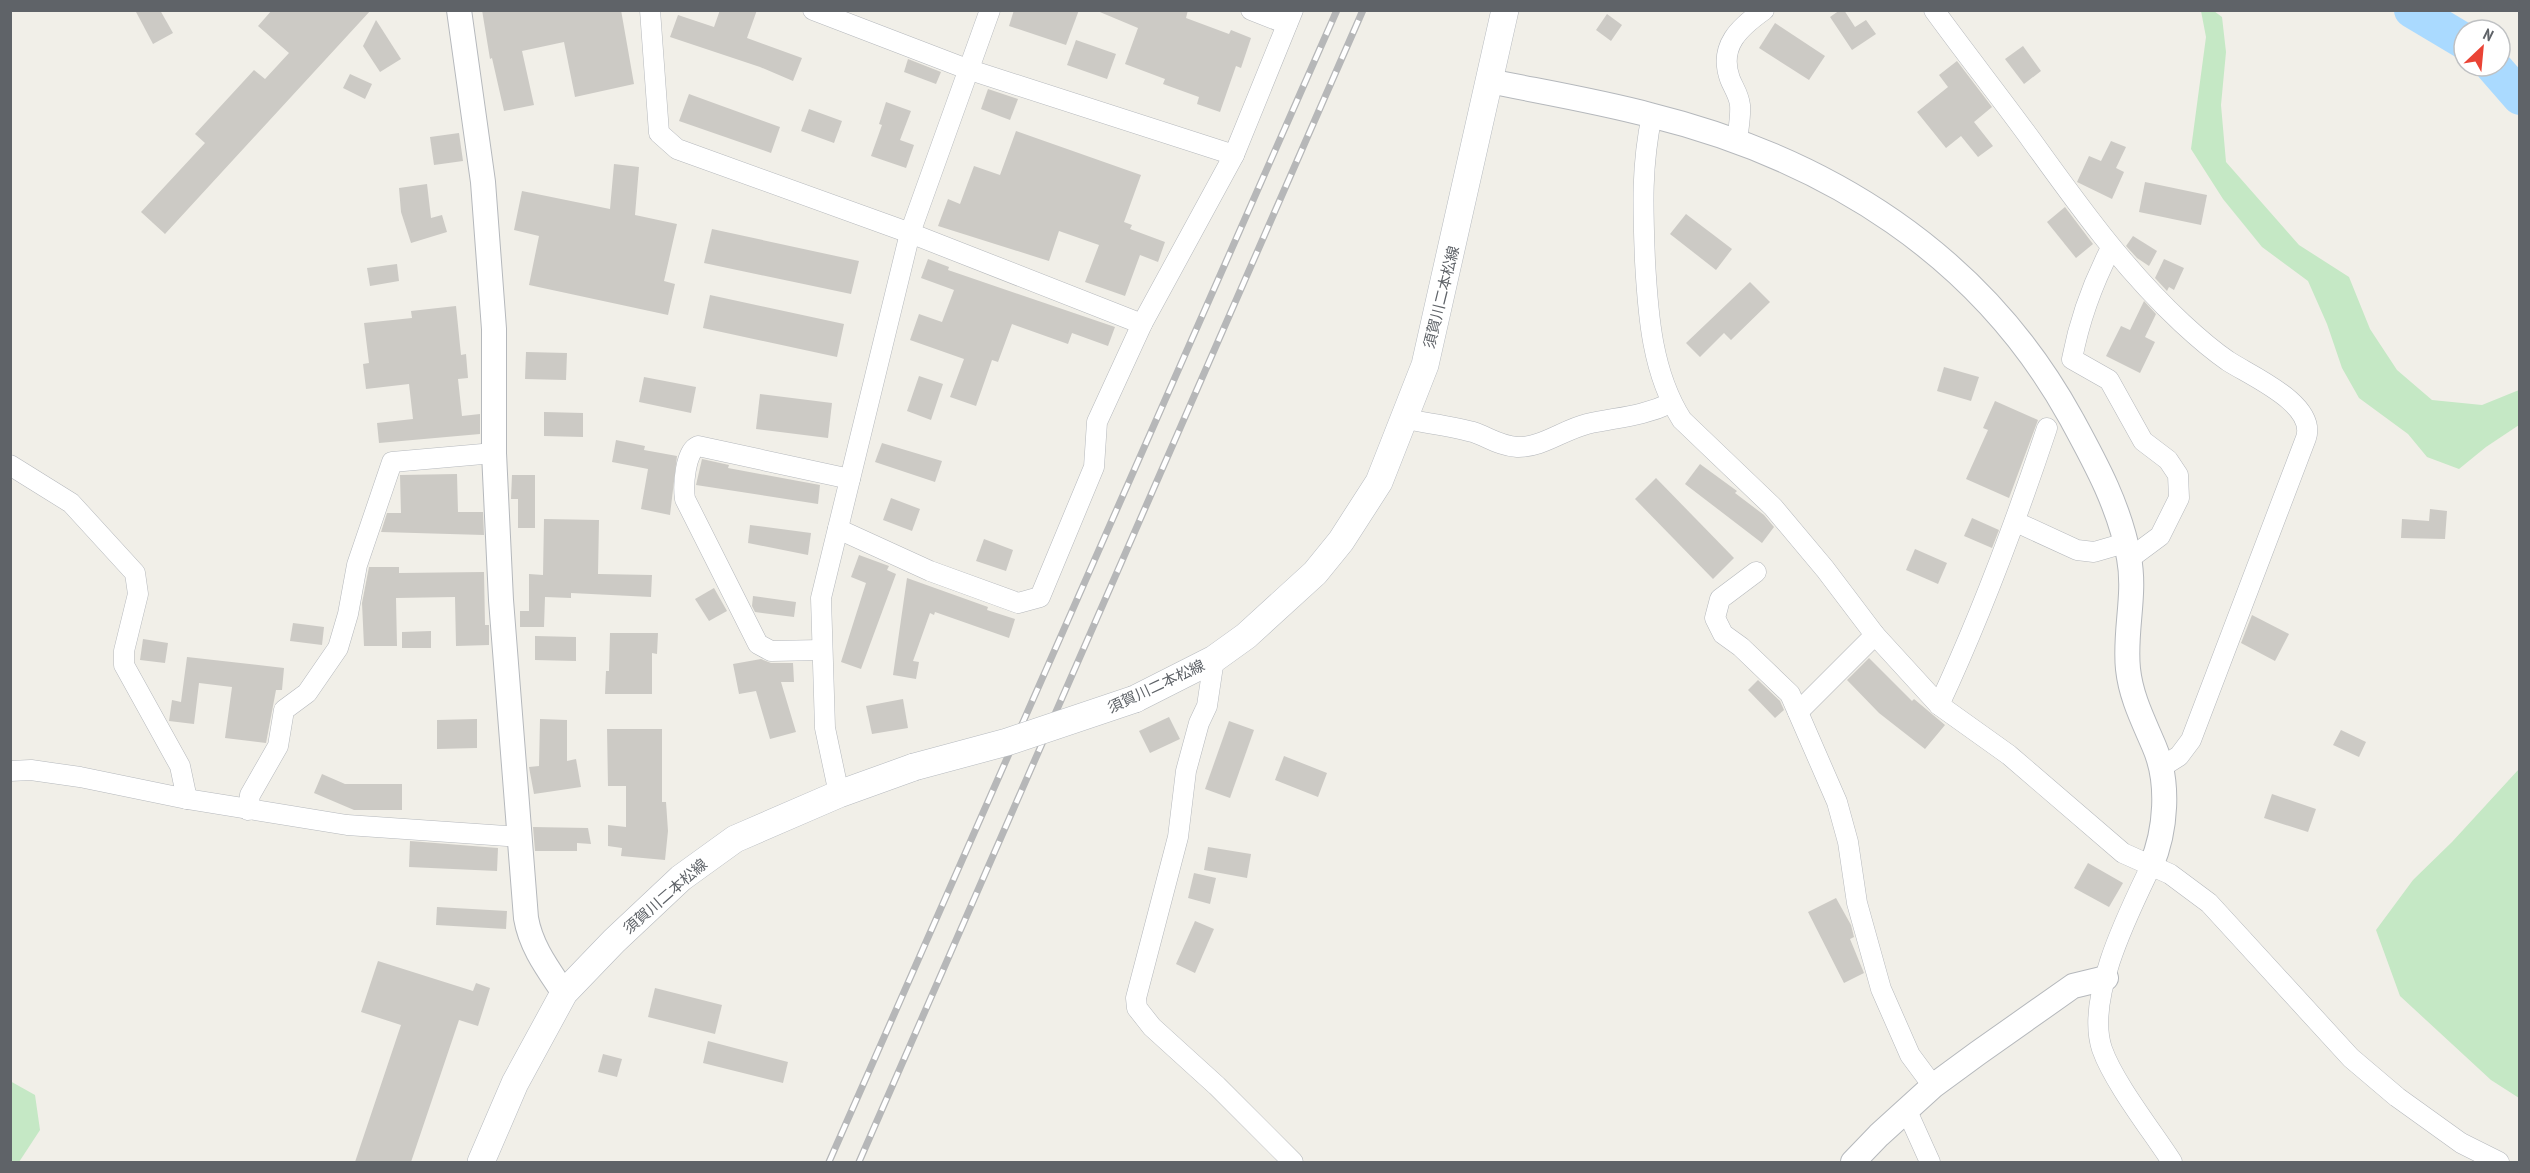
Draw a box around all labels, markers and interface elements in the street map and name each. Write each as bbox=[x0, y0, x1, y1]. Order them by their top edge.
north arrow bbox=[2452, 18, 2512, 78]
text: N bbox=[2480, 24, 2497, 45]
street label: 須賀川二本松線 bbox=[1419, 244, 1463, 350]
street label: 須賀川二本松線 bbox=[1104, 655, 1208, 717]
street label: 須賀川二本松線 bbox=[619, 854, 711, 938]

